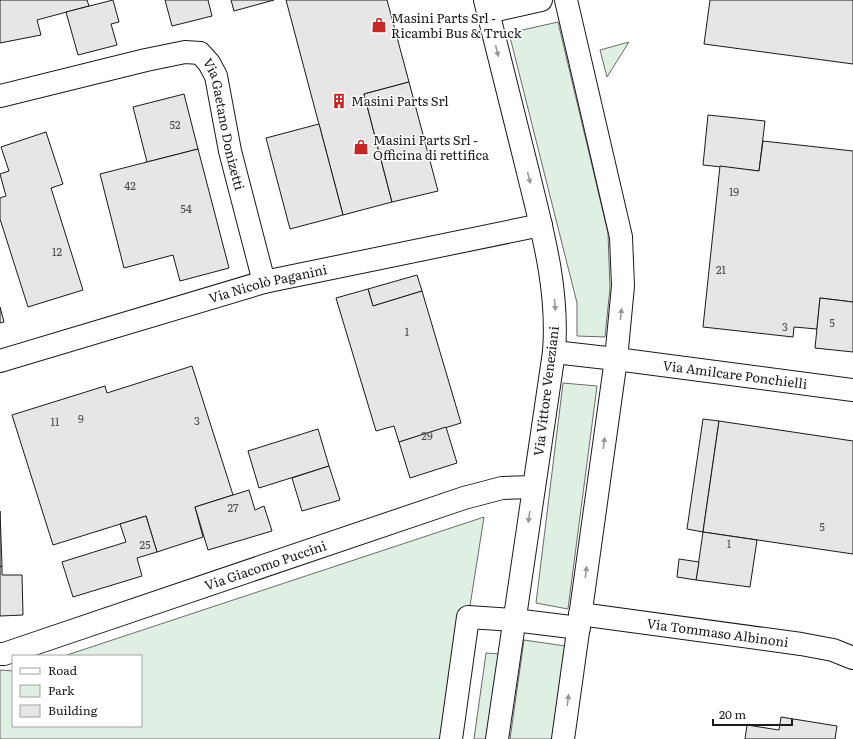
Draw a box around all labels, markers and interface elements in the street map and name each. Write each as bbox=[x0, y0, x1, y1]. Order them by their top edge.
place label: Masini Parts Srl - Ricambi Bus & Truck bbox=[391, 8, 523, 42]
shop icon: Masini Parts Srl - Ricambi Bus & Truck bbox=[370, 16, 388, 34]
one-way arrow bbox=[495, 45, 501, 58]
street label: Via Gaetano Donizetti bbox=[199, 54, 250, 193]
place label: Masini Parts Srl bbox=[351, 91, 449, 110]
building icon: Masini Parts Srl bbox=[330, 92, 348, 110]
house number: 52 bbox=[169, 116, 181, 132]
place label: Masini Parts Srl - Officina di rettifica bbox=[373, 130, 489, 164]
shop icon: Masini Parts Srl - Officina di rettifica bbox=[352, 138, 370, 156]
one-way arrow bbox=[526, 172, 532, 184]
house number: 42 bbox=[124, 177, 136, 193]
house number: 19 bbox=[729, 183, 739, 199]
house number: 54 bbox=[180, 200, 192, 216]
house number: 12 bbox=[52, 243, 62, 259]
street label: Via Nicolò Paganini bbox=[206, 259, 329, 307]
house number: 21 bbox=[716, 261, 727, 277]
one-way arrow bbox=[552, 299, 558, 311]
one-way arrow bbox=[618, 308, 624, 320]
house number: 5 bbox=[829, 314, 835, 330]
house number: 3 bbox=[782, 318, 788, 334]
house number: 1 bbox=[405, 323, 410, 339]
street label: Via Vittore Veneziani bbox=[528, 324, 563, 457]
street label: Via Amilcare Ponchielli bbox=[662, 355, 809, 393]
house number: 9 bbox=[78, 410, 84, 426]
house number: 3 bbox=[194, 412, 200, 428]
house number: 11 bbox=[51, 413, 60, 429]
house number: 29 bbox=[421, 427, 433, 443]
one-way arrow bbox=[601, 437, 607, 449]
house number: 27 bbox=[227, 499, 239, 515]
one-way arrow bbox=[526, 511, 532, 523]
house number: 5 bbox=[819, 518, 825, 534]
street label: Via Giacomo Puccini bbox=[202, 535, 329, 594]
house number: 1 bbox=[727, 535, 732, 551]
house number: 25 bbox=[139, 536, 151, 552]
one-way arrow bbox=[583, 566, 589, 578]
street label: Via Tommaso Albinoni bbox=[646, 613, 791, 651]
legend bbox=[12, 655, 142, 727]
text: Road bbox=[48, 661, 78, 679]
text: Park bbox=[48, 681, 75, 699]
one-way arrow bbox=[565, 694, 571, 706]
text: Building bbox=[48, 701, 98, 719]
scale bar bbox=[713, 701, 792, 727]
text: 20 m bbox=[719, 705, 746, 723]

